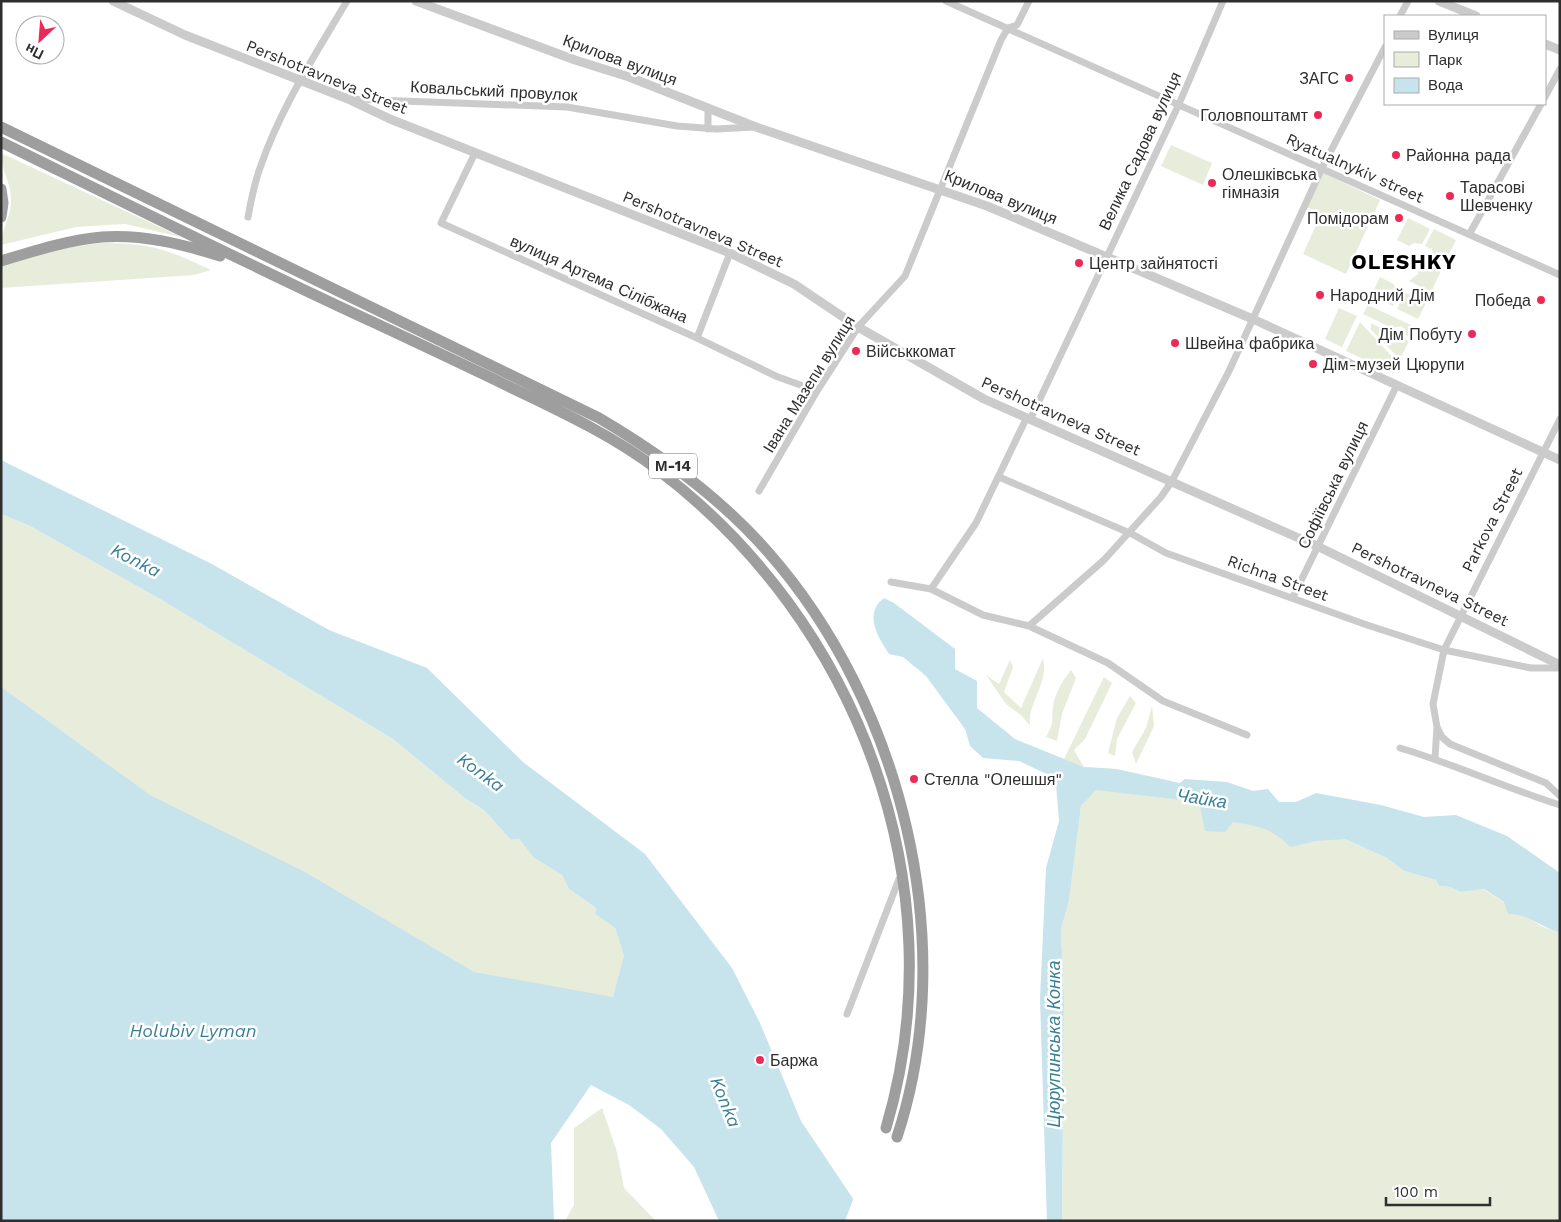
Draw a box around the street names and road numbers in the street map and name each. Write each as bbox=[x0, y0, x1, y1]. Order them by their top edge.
street label: Крилова вулиця bbox=[560, 31, 680, 89]
street label: Pershotravneva Street bbox=[244, 36, 411, 118]
street label: Велика Садова вулиця bbox=[1095, 69, 1185, 233]
street label: Ковальський провулок bbox=[410, 77, 579, 105]
street label: Ryatualnykiv street bbox=[1283, 129, 1427, 207]
street label: Крилова вулиця bbox=[942, 166, 1060, 228]
street label: Pershotravneva Street bbox=[620, 187, 786, 272]
street label: вулиця Артема Сілібжана bbox=[507, 231, 691, 327]
street label: Івана Мазепи вулиця bbox=[759, 312, 859, 456]
street label: Pershotravneva Street bbox=[978, 372, 1144, 460]
street label: Софіївська вулиця bbox=[1294, 418, 1372, 552]
road number: М-14 bbox=[649, 454, 697, 478]
street label: Parkova Street bbox=[1458, 465, 1527, 575]
street label: Pershotravneva Street bbox=[1348, 538, 1512, 630]
street label: Richna Street bbox=[1225, 551, 1331, 605]

